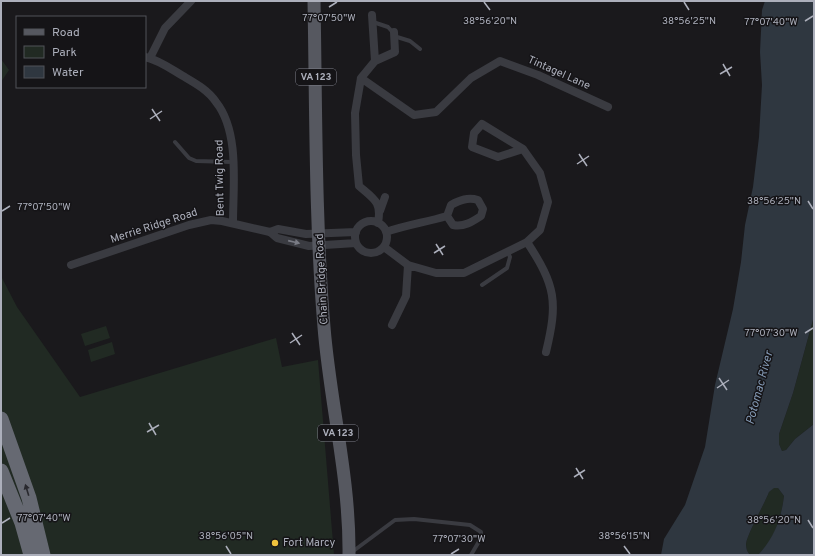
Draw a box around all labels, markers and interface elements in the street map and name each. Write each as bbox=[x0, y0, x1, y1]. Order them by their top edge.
text: 77°07'50"W bbox=[302, 12, 356, 25]
text: 38°56'20"N bbox=[463, 15, 517, 28]
text: 38°56'25"N bbox=[662, 15, 716, 28]
legend bbox=[16, 16, 146, 88]
text: 77°07'40"W bbox=[744, 16, 798, 29]
text: Road bbox=[52, 25, 80, 41]
text: Park bbox=[52, 45, 77, 61]
street label: Tintagel Lane bbox=[525, 53, 593, 93]
text: Water bbox=[52, 65, 84, 81]
road number: VA 123 bbox=[296, 69, 336, 85]
street label: Bent Twig Road bbox=[212, 140, 228, 216]
text: 38°56'25"N bbox=[747, 195, 801, 208]
text: 77°07'50"W bbox=[17, 201, 71, 214]
street label: Merrie Ridge Road bbox=[109, 205, 199, 247]
street label: Chain Bridge Road bbox=[313, 233, 331, 325]
one-way arrow bbox=[288, 240, 300, 246]
text: 77°07'30"W bbox=[744, 327, 798, 340]
water label: Potomac River bbox=[743, 348, 778, 426]
road number: VA 123 bbox=[318, 425, 358, 441]
one-way arrow bbox=[23, 484, 29, 496]
text: 77°07'40"W bbox=[17, 512, 71, 525]
text: 38°56'20"N bbox=[747, 514, 801, 527]
text: 38°56'05"N bbox=[199, 530, 253, 543]
text: 38°56'15"N bbox=[598, 530, 650, 543]
text: 77°07'30"W bbox=[432, 533, 486, 546]
place label: Fort Marcy bbox=[283, 536, 336, 550]
marker: Fort Marcy bbox=[270, 538, 280, 548]

